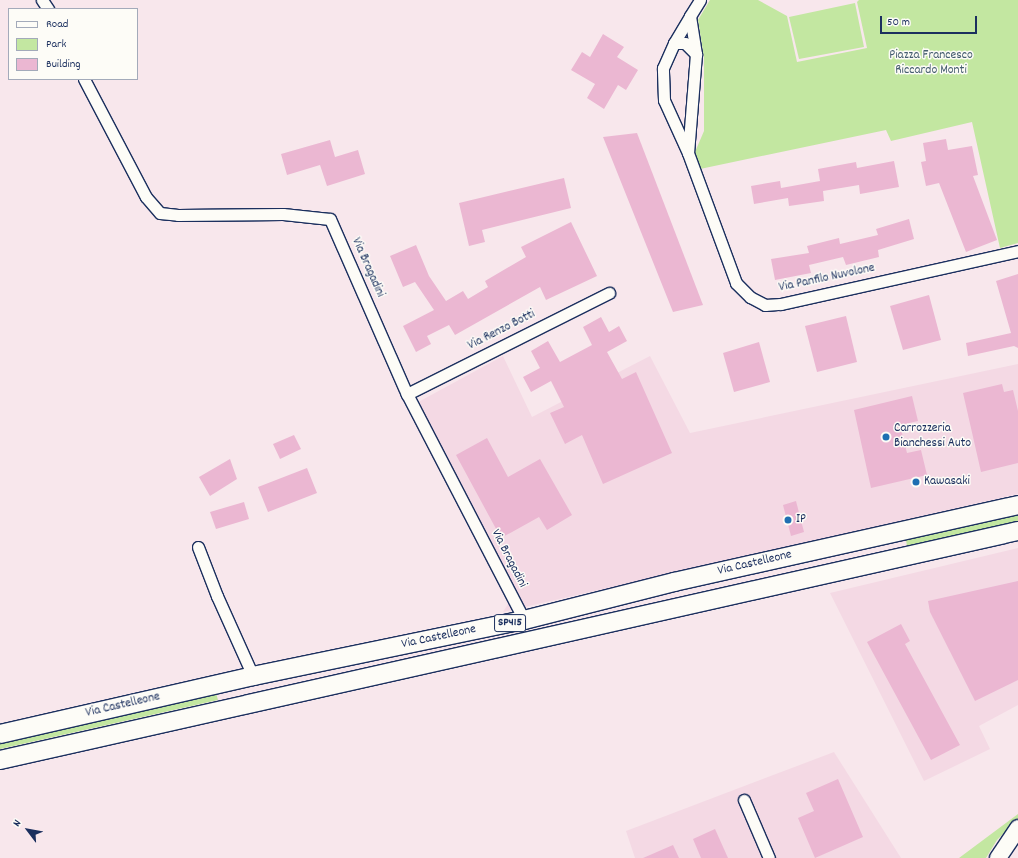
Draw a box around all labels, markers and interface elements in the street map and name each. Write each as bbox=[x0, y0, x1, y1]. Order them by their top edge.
legend bbox=[8, 8, 138, 80]
scale bar bbox=[882, 8, 979, 34]
text: 50 m bbox=[887, 14, 910, 31]
text: Road bbox=[46, 16, 68, 33]
text: Park bbox=[46, 36, 66, 53]
park label: Piazza Francesco Riccardo Monti bbox=[889, 49, 973, 80]
text: Building bbox=[46, 56, 81, 73]
street label: Via Bragadini bbox=[347, 236, 387, 300]
street label: Via Panfilo Nuvolone bbox=[778, 261, 876, 297]
street label: Via Renzo Botti bbox=[466, 307, 538, 355]
place label: Carrozzeria Bianchessi Auto bbox=[894, 422, 971, 453]
marker: Carrozzeria Bianchessi Auto bbox=[881, 432, 891, 442]
place label: Kawasaki bbox=[924, 474, 970, 490]
marker: Kawasaki bbox=[911, 477, 921, 487]
place label: IP bbox=[796, 512, 806, 528]
marker: IP bbox=[783, 515, 793, 525]
street label: Via Bragadini bbox=[487, 527, 529, 591]
street label: Via Castelleone bbox=[716, 548, 794, 580]
road number: SP415 bbox=[494, 613, 526, 633]
street label: Via Castelleone bbox=[400, 623, 478, 653]
street label: Via Castelleone bbox=[84, 690, 162, 722]
north arrow bbox=[8, 810, 48, 850]
text: N bbox=[10, 817, 26, 830]

